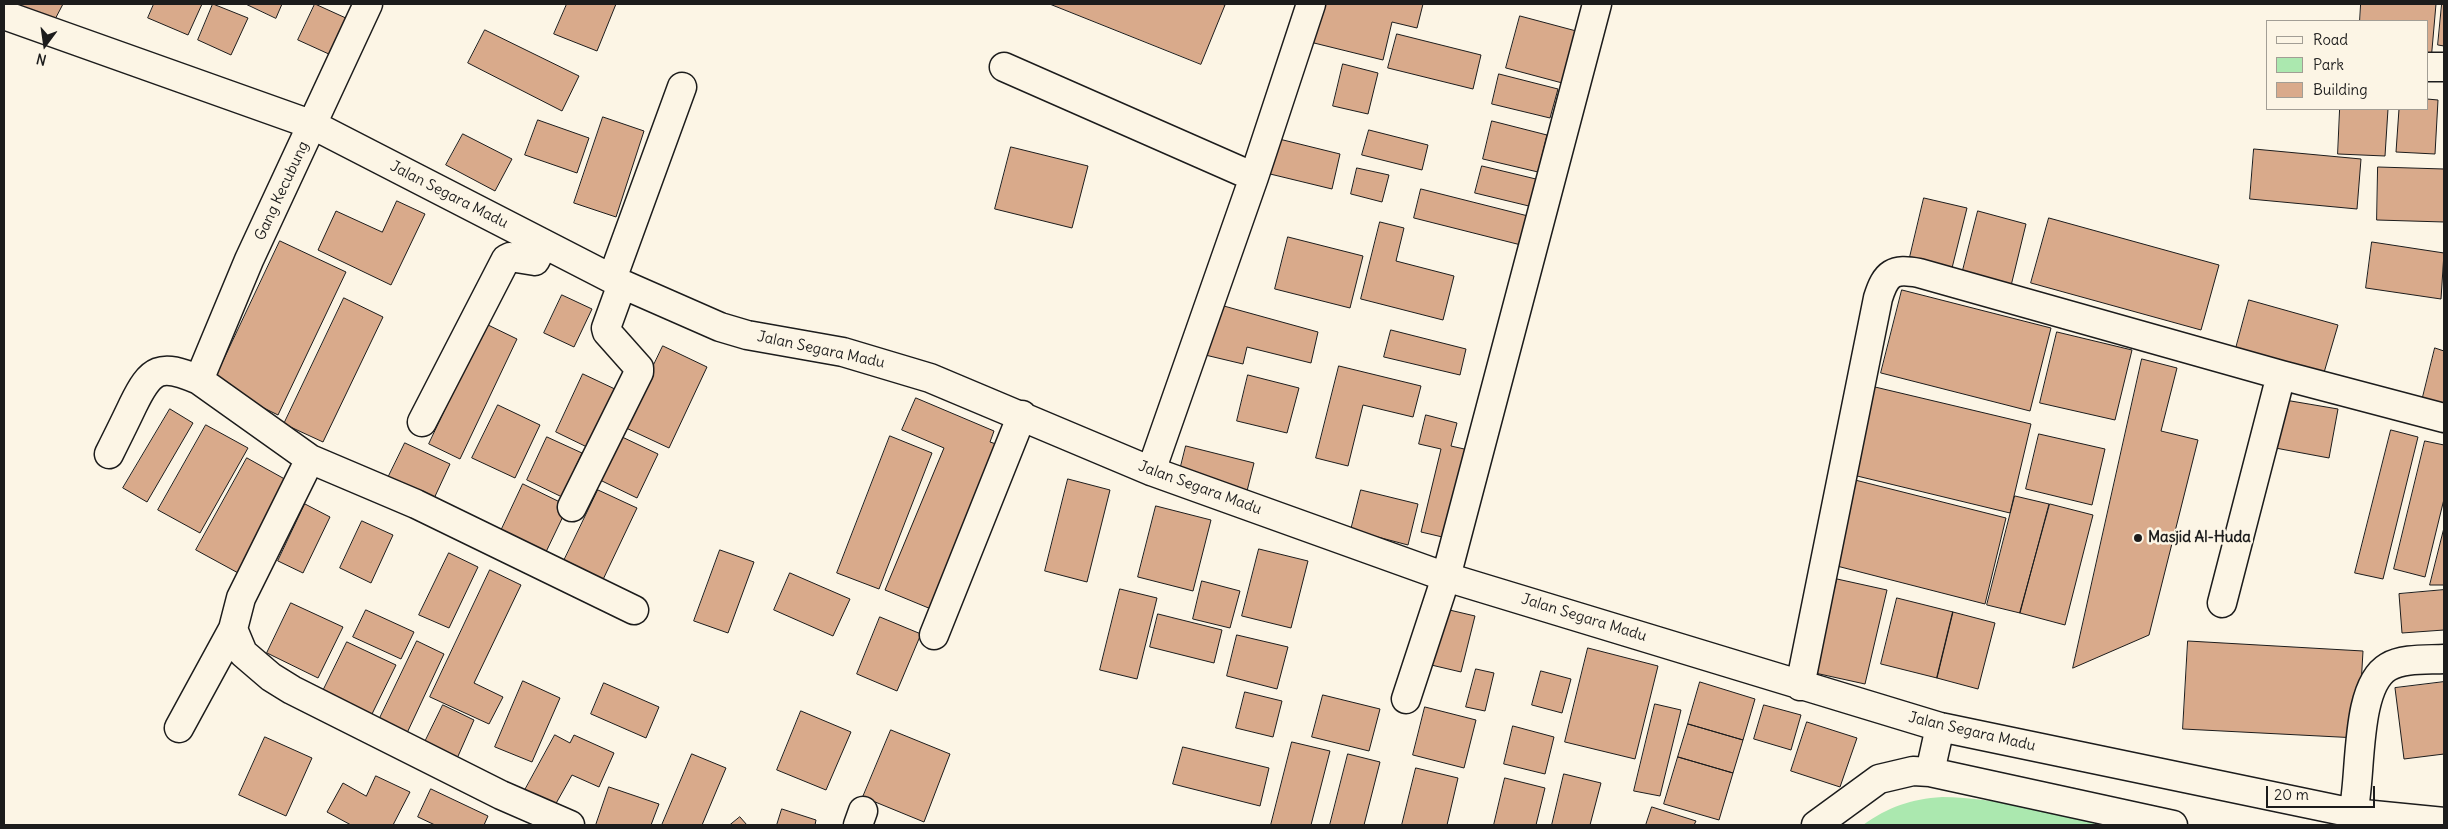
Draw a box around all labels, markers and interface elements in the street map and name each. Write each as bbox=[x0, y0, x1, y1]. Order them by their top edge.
north arrow bbox=[20, 20, 70, 70]
legend bbox=[2266, 20, 2428, 110]
text: Road bbox=[2313, 30, 2348, 49]
text: N bbox=[34, 50, 48, 69]
text: Park bbox=[2313, 55, 2344, 74]
text: Building bbox=[2313, 80, 2368, 99]
street label: Gang Kecubung bbox=[251, 138, 313, 244]
street label: Jalan Segara Madu bbox=[387, 157, 511, 233]
street label: Jalan Segara Madu bbox=[756, 328, 886, 372]
street label: Jalan Segara Madu bbox=[1136, 457, 1264, 519]
place label: Masjid Al-Huda bbox=[2148, 529, 2251, 547]
marker: Masjid Al-Huda bbox=[2132, 532, 2144, 544]
street label: Jalan Segara Madu bbox=[1519, 590, 1649, 646]
street label: Jalan Segara Madu bbox=[1907, 709, 2037, 755]
scale bar bbox=[2268, 776, 2377, 808]
text: 20 m bbox=[2274, 785, 2309, 804]

